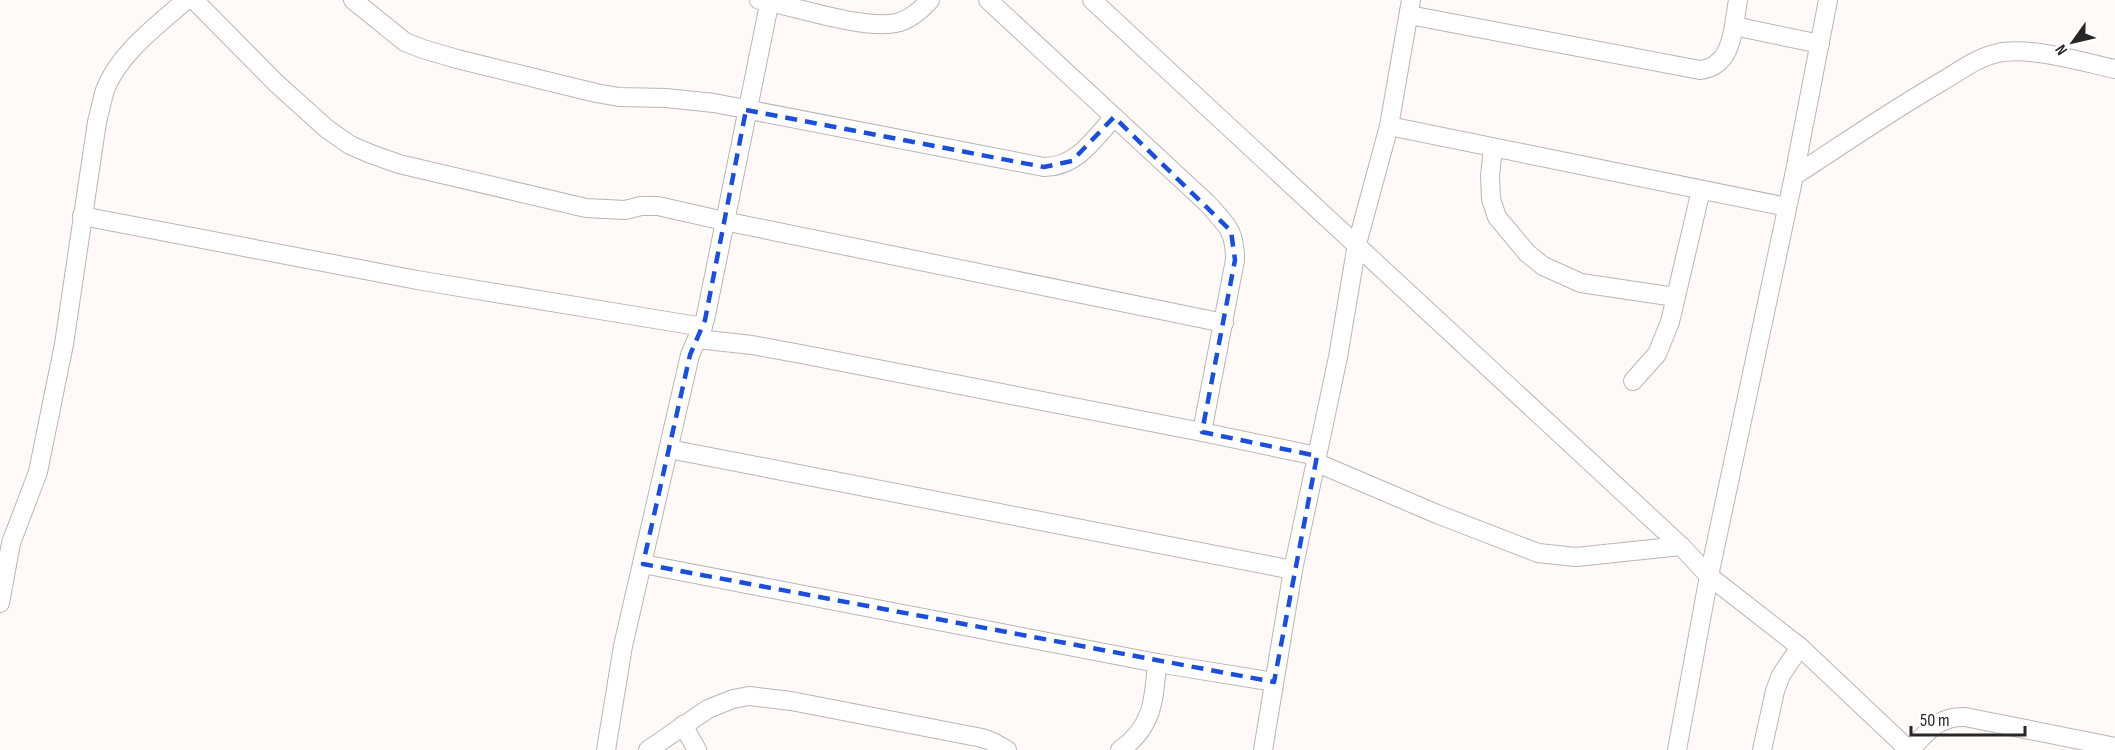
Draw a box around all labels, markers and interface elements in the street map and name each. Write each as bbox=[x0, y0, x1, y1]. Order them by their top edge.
north arrow bbox=[2043, 12, 2103, 72]
text: N bbox=[2052, 41, 2072, 58]
scale bar bbox=[1911, 699, 2025, 737]
text: 50 m bbox=[1920, 710, 1950, 731]

